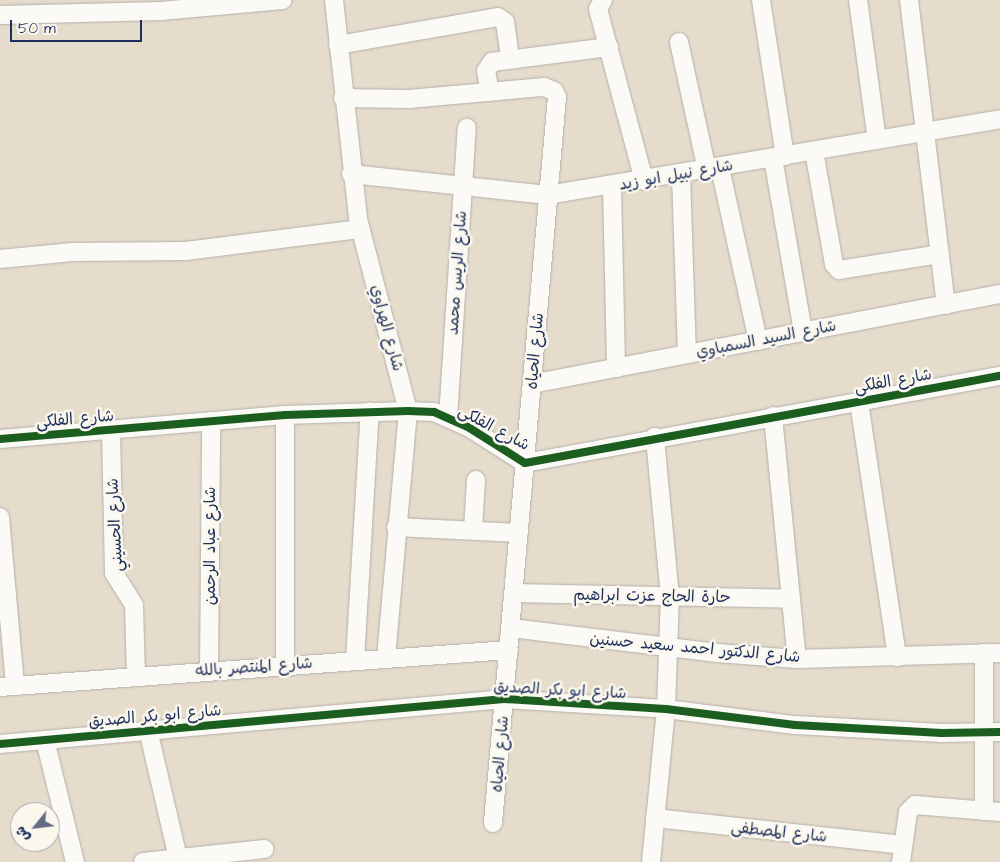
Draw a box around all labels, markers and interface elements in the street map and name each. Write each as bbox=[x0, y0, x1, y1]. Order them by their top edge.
scale bar bbox=[12, 10, 145, 42]
text: 50 m bbox=[18, 18, 56, 39]
street label: شارع نبيل ابو زيد bbox=[617, 156, 735, 194]
street label: شارع الريس محمد bbox=[443, 210, 471, 336]
street label: شارع الهراوي bbox=[366, 283, 408, 373]
street label: شارع الحياه bbox=[522, 312, 548, 390]
street label: شارع السيد السمباوي bbox=[694, 316, 838, 362]
street label: شارع الفلكى bbox=[853, 365, 933, 397]
street label: شارع الفلكى bbox=[455, 401, 533, 455]
street label: شارع الفلكى bbox=[35, 406, 115, 432]
street label: شارع الحسيني bbox=[103, 478, 127, 572]
street label: شارع عباد الرحمن bbox=[200, 487, 220, 605]
street label: حارة الحاج عزت ابراهيم bbox=[573, 585, 731, 607]
street label: شارع الدكتور احمد سعيد حسنين bbox=[589, 629, 801, 667]
street label: شارع المنتصر بالله bbox=[195, 653, 313, 681]
street label: شارع ابو بكر الصديق bbox=[493, 677, 627, 703]
street label: شارع ابو بكر الصديق bbox=[88, 701, 222, 731]
street label: شارع الحياه bbox=[487, 715, 513, 793]
north arrow bbox=[10, 802, 60, 852]
street label: شارع المصطفى bbox=[730, 817, 828, 847]
text: ش bbox=[10, 822, 35, 845]

